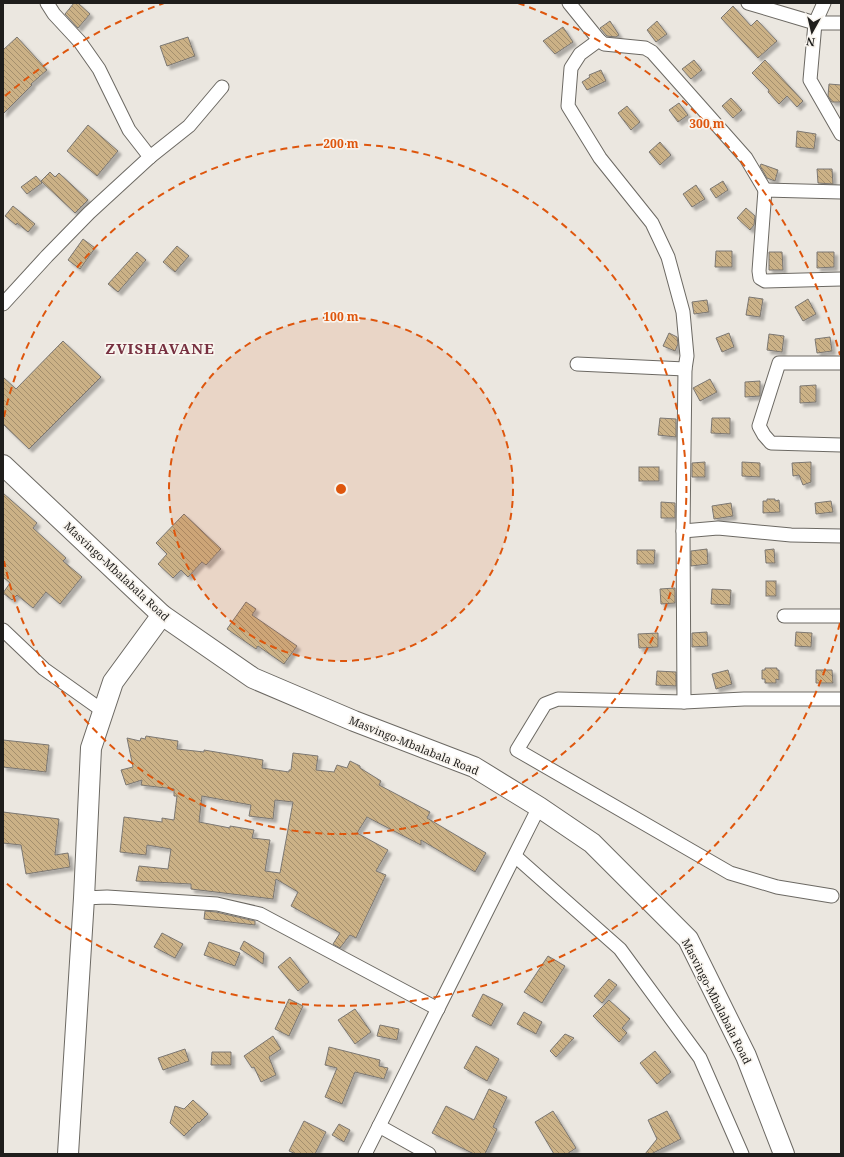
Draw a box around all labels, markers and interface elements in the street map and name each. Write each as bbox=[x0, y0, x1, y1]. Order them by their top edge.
north arrow bbox=[792, 12, 832, 52]
text: N bbox=[805, 34, 816, 50]
text: 300 m bbox=[689, 115, 725, 132]
text: 200 m bbox=[323, 135, 359, 152]
text: 100 m bbox=[323, 308, 359, 325]
district label: ZVISHAVANE bbox=[105, 338, 215, 358]
centre of rings bbox=[334, 482, 348, 496]
street label: Masvingo-Mbalabala Road bbox=[61, 518, 173, 624]
street label: Masvingo-Mbalabala Road bbox=[347, 712, 481, 778]
street label: Masvingo-Mbalabala Road bbox=[679, 936, 755, 1067]

